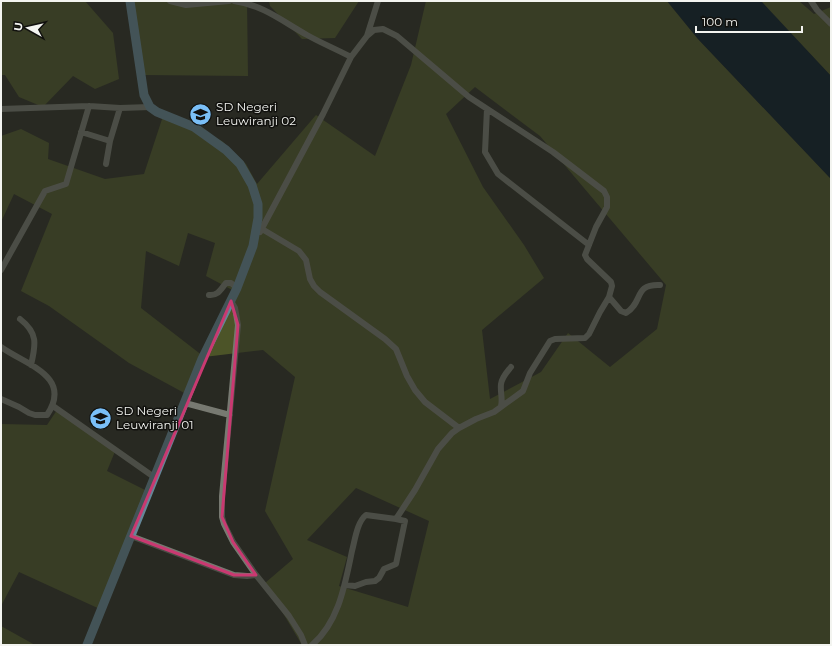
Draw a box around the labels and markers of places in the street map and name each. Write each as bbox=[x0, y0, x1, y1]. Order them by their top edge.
place label: SD Negeri Leuwiranji 02 bbox=[216, 99, 296, 128]
school or university icon: SD Negeri Leuwiranji 02 bbox=[188, 101, 214, 127]
place label: SD Negeri Leuwiranji 01 bbox=[116, 403, 194, 432]
school or university icon: SD Negeri Leuwiranji 01 bbox=[87, 405, 113, 431]

